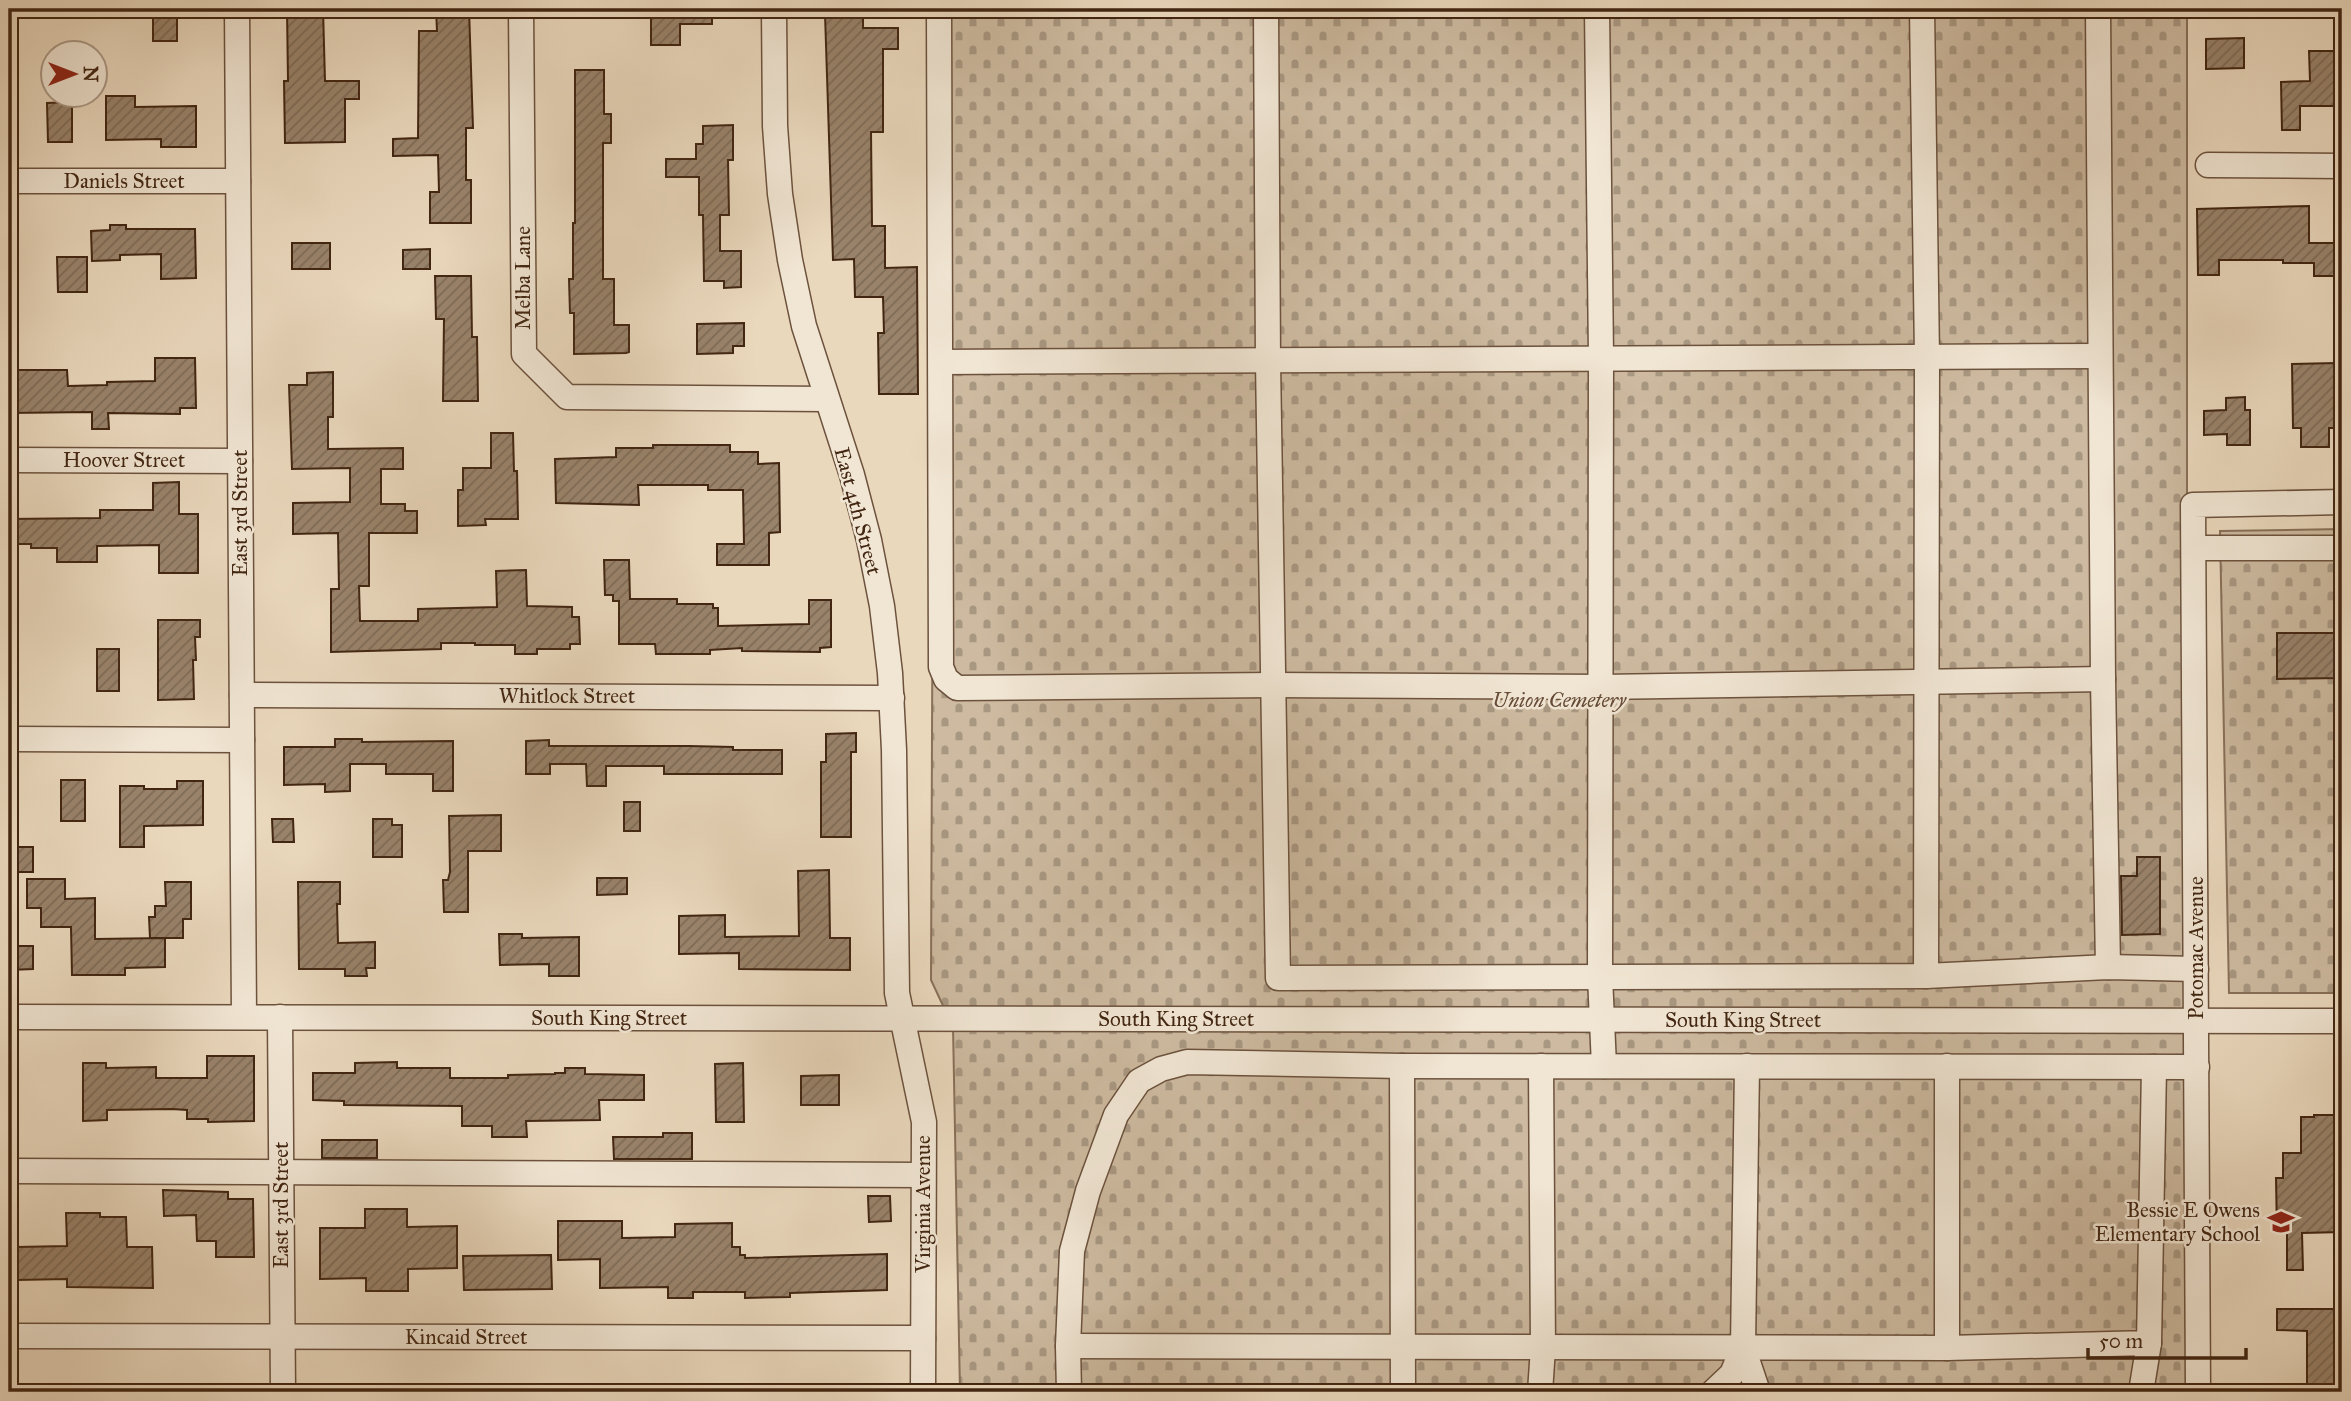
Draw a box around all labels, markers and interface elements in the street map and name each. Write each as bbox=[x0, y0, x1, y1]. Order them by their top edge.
north arrow bbox=[38, 38, 108, 108]
text: N bbox=[79, 66, 102, 82]
street label: Daniels Street bbox=[63, 168, 185, 194]
street label: Melba Lane bbox=[510, 226, 536, 330]
street label: East 4th Street bbox=[828, 444, 888, 578]
street label: Hoover Street bbox=[63, 447, 186, 473]
street label: East 3rd Street bbox=[227, 449, 253, 576]
street label: Whitlock Street bbox=[499, 683, 636, 709]
park label: Union Cemetery bbox=[1492, 687, 1627, 713]
street label: Potomac Avenue bbox=[2183, 876, 2209, 1020]
street label: South King Street bbox=[531, 1005, 688, 1031]
street label: South King Street bbox=[1098, 1006, 1255, 1032]
street label: South King Street bbox=[1665, 1007, 1822, 1033]
street label: Virginia Avenue bbox=[910, 1135, 936, 1274]
street label: East 3rd Street bbox=[268, 1141, 294, 1268]
place label: Bessie E Owens Elementary School bbox=[2095, 1197, 2260, 1247]
school or university icon: Bessie E Owens Elementary School bbox=[2266, 1207, 2296, 1237]
scale bar bbox=[2088, 1317, 2246, 1361]
street label: Kincaid Street bbox=[405, 1324, 528, 1350]
text: 50 m bbox=[2099, 1328, 2144, 1354]

